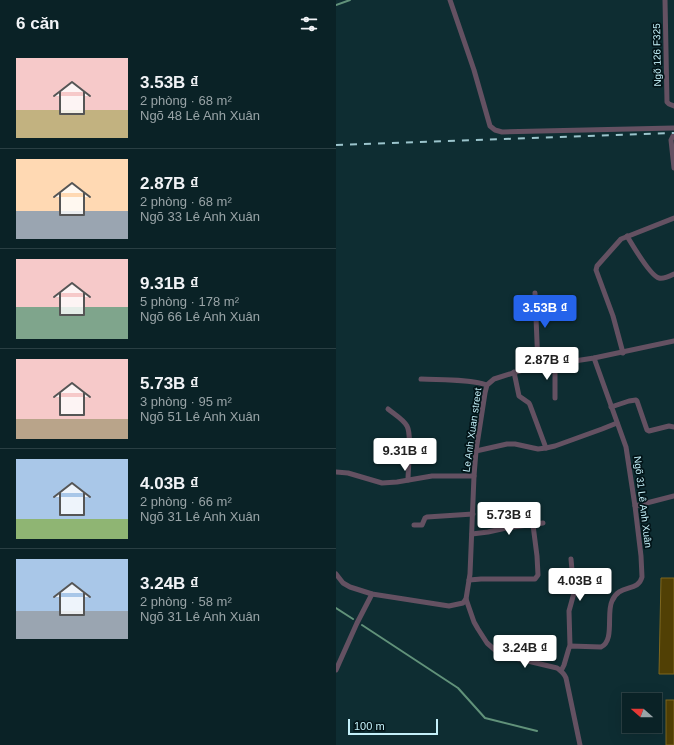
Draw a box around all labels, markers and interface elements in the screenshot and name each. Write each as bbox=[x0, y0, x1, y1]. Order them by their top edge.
icon: filters bbox=[298, 13, 320, 35]
text: 6 căn bbox=[16, 14, 59, 33]
street label: Ngõ 126 F325 bbox=[651, 23, 663, 87]
text: 3.53B ₫ bbox=[140, 73, 199, 92]
icon: home bbox=[48, 74, 96, 122]
text: 2 phòng · 68 m² bbox=[140, 93, 232, 108]
text: Ngõ 48 Lê Anh Xuân bbox=[140, 108, 260, 123]
text: 2.87B ₫ bbox=[140, 174, 199, 193]
icon: home bbox=[48, 175, 96, 223]
text: 2 phòng · 68 m² bbox=[140, 194, 232, 209]
text: Ngõ 33 Lê Anh Xuân bbox=[140, 209, 260, 224]
text: 9.31B ₫ bbox=[140, 274, 199, 293]
icon: home bbox=[48, 275, 96, 323]
text: 5 phòng · 178 m² bbox=[140, 294, 239, 309]
pin: 3.53B ₫ bbox=[508, 295, 582, 329]
text: 3.53B ₫ bbox=[523, 300, 567, 315]
text: Ngõ 66 Lê Anh Xuân bbox=[140, 309, 260, 324]
pin: 2.87B ₫ bbox=[510, 347, 584, 381]
text: 2.87B ₫ bbox=[525, 352, 569, 367]
text: 5.73B ₫ bbox=[140, 374, 199, 393]
icon: home bbox=[48, 375, 96, 423]
street label: Le Anh Xuan street bbox=[461, 387, 483, 473]
text: 3 phòng · 95 m² bbox=[140, 394, 232, 409]
text: Ngõ 51 Lê Anh Xuân bbox=[140, 409, 260, 424]
pin: 9.31B ₫ bbox=[368, 438, 442, 472]
text: 9.31B ₫ bbox=[383, 443, 427, 458]
street label: Ngõ 31 Lê Anh Xuân bbox=[632, 456, 654, 548]
text: 4.03B ₫ bbox=[140, 474, 199, 493]
icon: home bbox=[48, 475, 96, 523]
text: 2 phòng · 66 m² bbox=[140, 494, 232, 509]
pin: 5.73B ₫ bbox=[472, 502, 546, 536]
text: 5.73B ₫ bbox=[487, 507, 531, 522]
text: Ngõ 31 Lê Anh Xuân bbox=[140, 509, 260, 524]
pin: 4.03B ₫ bbox=[543, 568, 617, 602]
text: 4.03B ₫ bbox=[558, 573, 602, 588]
text: 3.24B ₫ bbox=[140, 574, 199, 593]
icon: home bbox=[48, 575, 96, 623]
text: 2 phòng · 58 m² bbox=[140, 594, 232, 609]
text: Ngõ 31 Lê Anh Xuân bbox=[140, 609, 260, 624]
pin: 3.24B ₫ bbox=[488, 635, 562, 669]
text: 3.24B ₫ bbox=[503, 640, 547, 655]
north arrow bbox=[622, 693, 662, 733]
map controls bbox=[622, 693, 662, 733]
scale bar bbox=[348, 717, 438, 736]
text: 100 m bbox=[354, 720, 385, 732]

